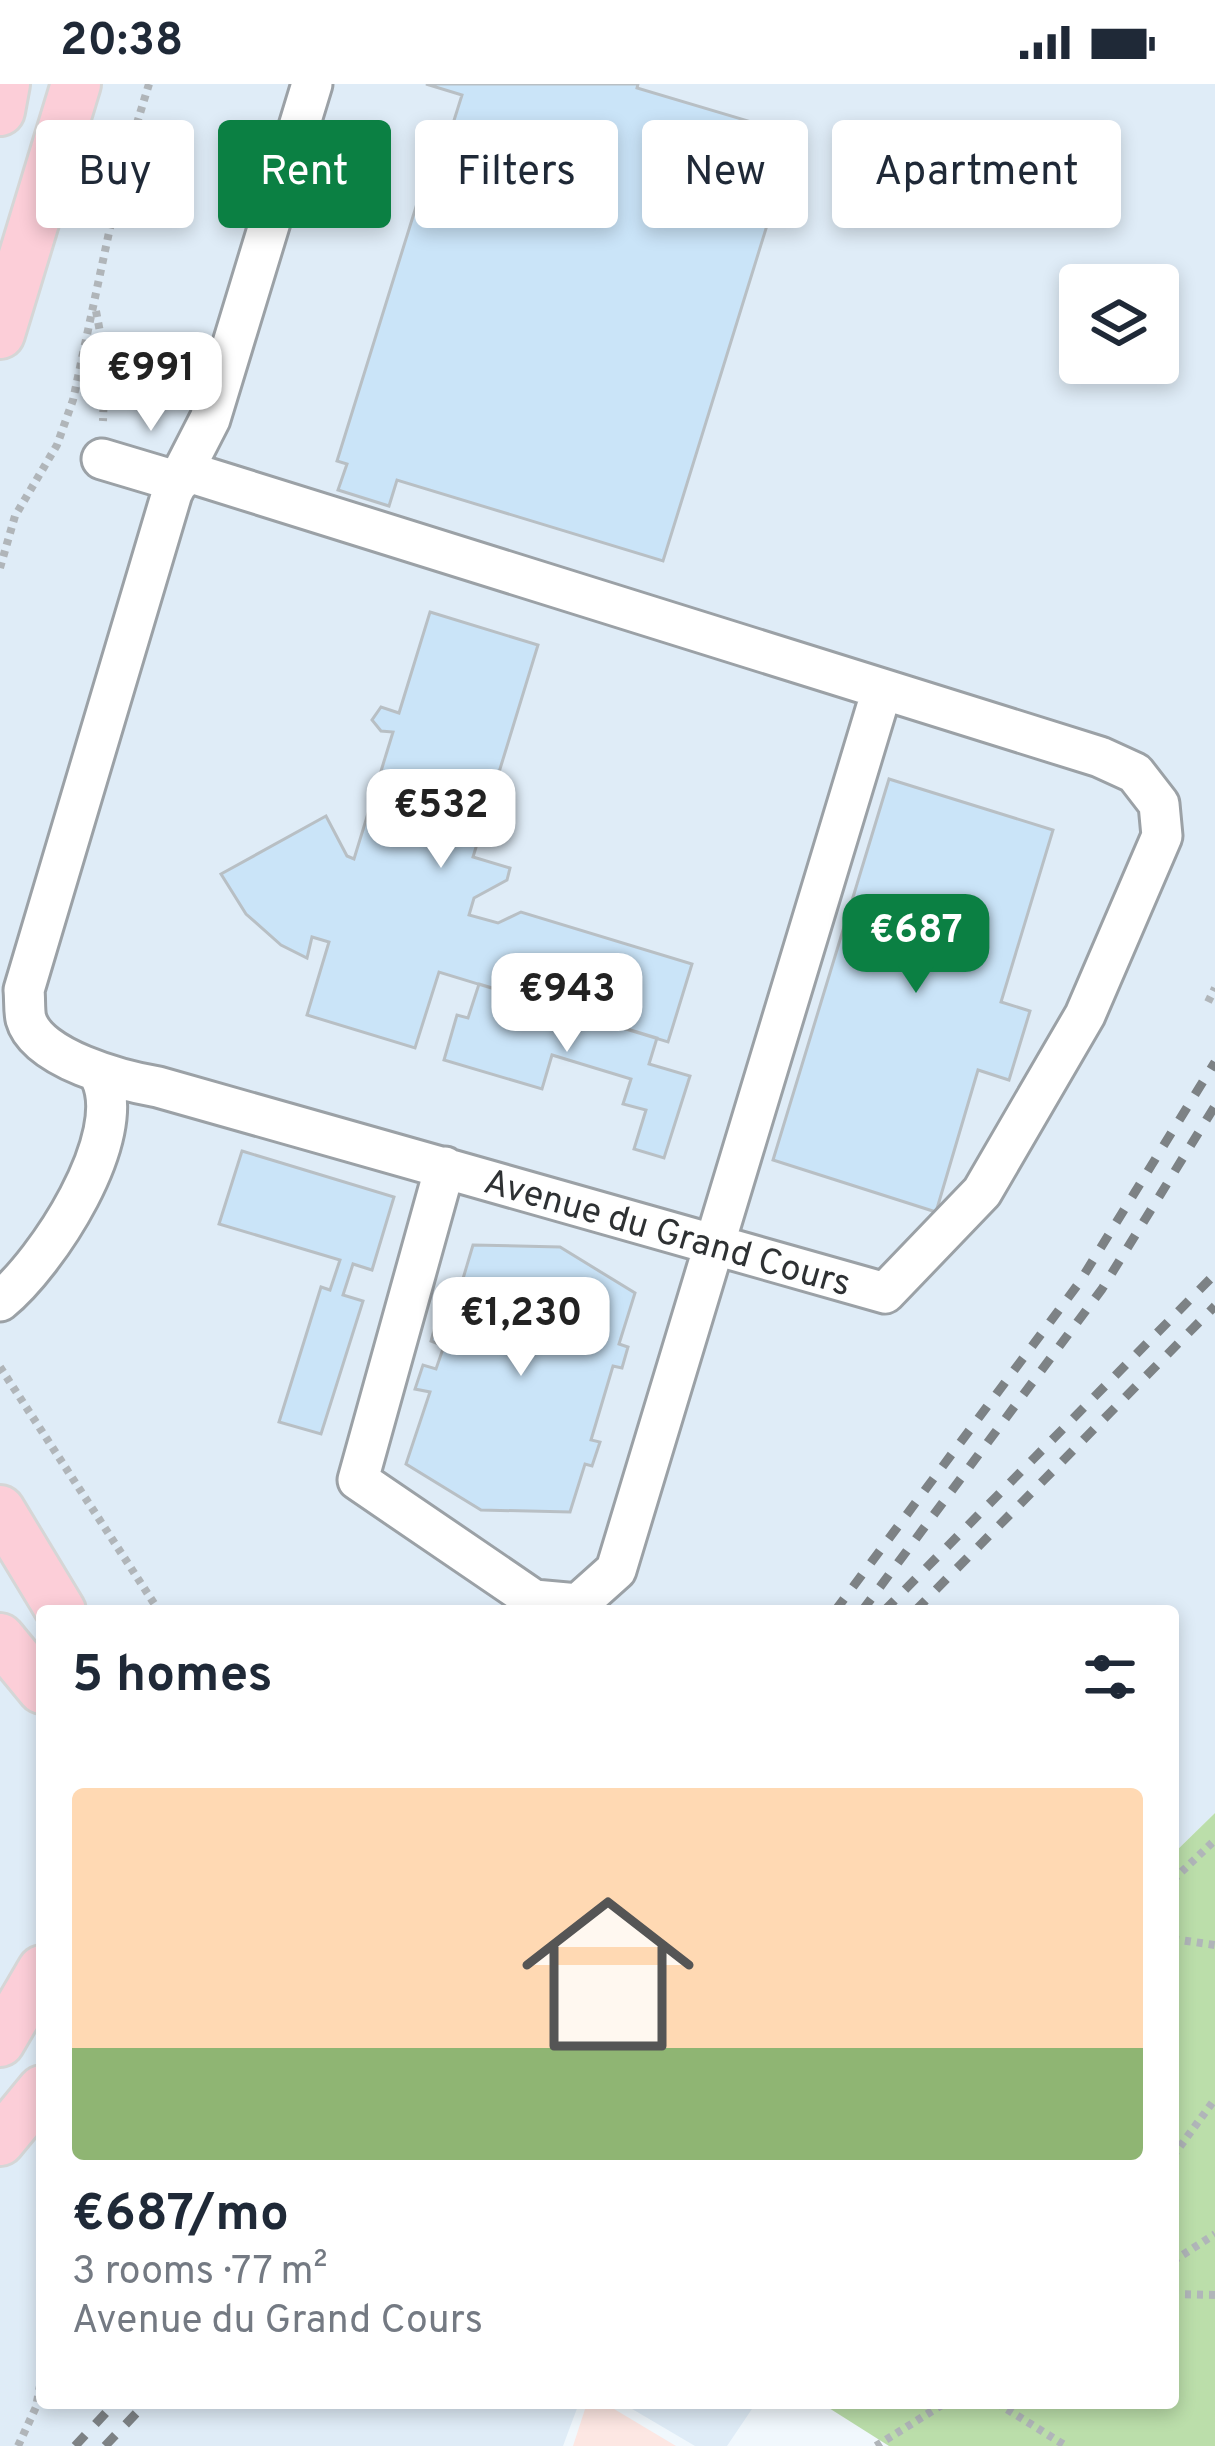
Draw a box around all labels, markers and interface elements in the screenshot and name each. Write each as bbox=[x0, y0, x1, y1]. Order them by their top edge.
text: 20:38 bbox=[60, 14, 183, 71]
chip: Buy bbox=[36, 120, 194, 228]
chip: Rent bbox=[218, 120, 391, 228]
chip: Filters bbox=[415, 120, 618, 228]
chip: New bbox=[642, 120, 808, 228]
chip: Apartment bbox=[832, 120, 1121, 228]
map controls bbox=[1059, 264, 1179, 384]
button: layers bbox=[1059, 264, 1179, 384]
pin: €991 bbox=[80, 332, 222, 434]
text: €991 bbox=[107, 346, 195, 395]
pin: €532 bbox=[370, 769, 512, 871]
text: €532 bbox=[393, 783, 489, 832]
pin: €687 bbox=[845, 894, 987, 996]
text: €687 bbox=[869, 908, 963, 957]
pin: €943 bbox=[496, 953, 638, 1055]
text: €943 bbox=[518, 967, 616, 1016]
street label: Avenue du Grand Cours bbox=[478, 1160, 856, 1309]
pin: €1,230 bbox=[423, 1277, 619, 1379]
text: €1,230 bbox=[460, 1291, 582, 1340]
icon: filters bbox=[1077, 1644, 1143, 1710]
text: 5 homes bbox=[72, 1645, 273, 1710]
icon: home bbox=[500, 1866, 716, 2082]
text: €687/mo bbox=[72, 2184, 289, 2249]
text: 3 rooms · 77 m² bbox=[72, 2249, 328, 2298]
text: Avenue du Grand Cours bbox=[72, 2298, 483, 2347]

